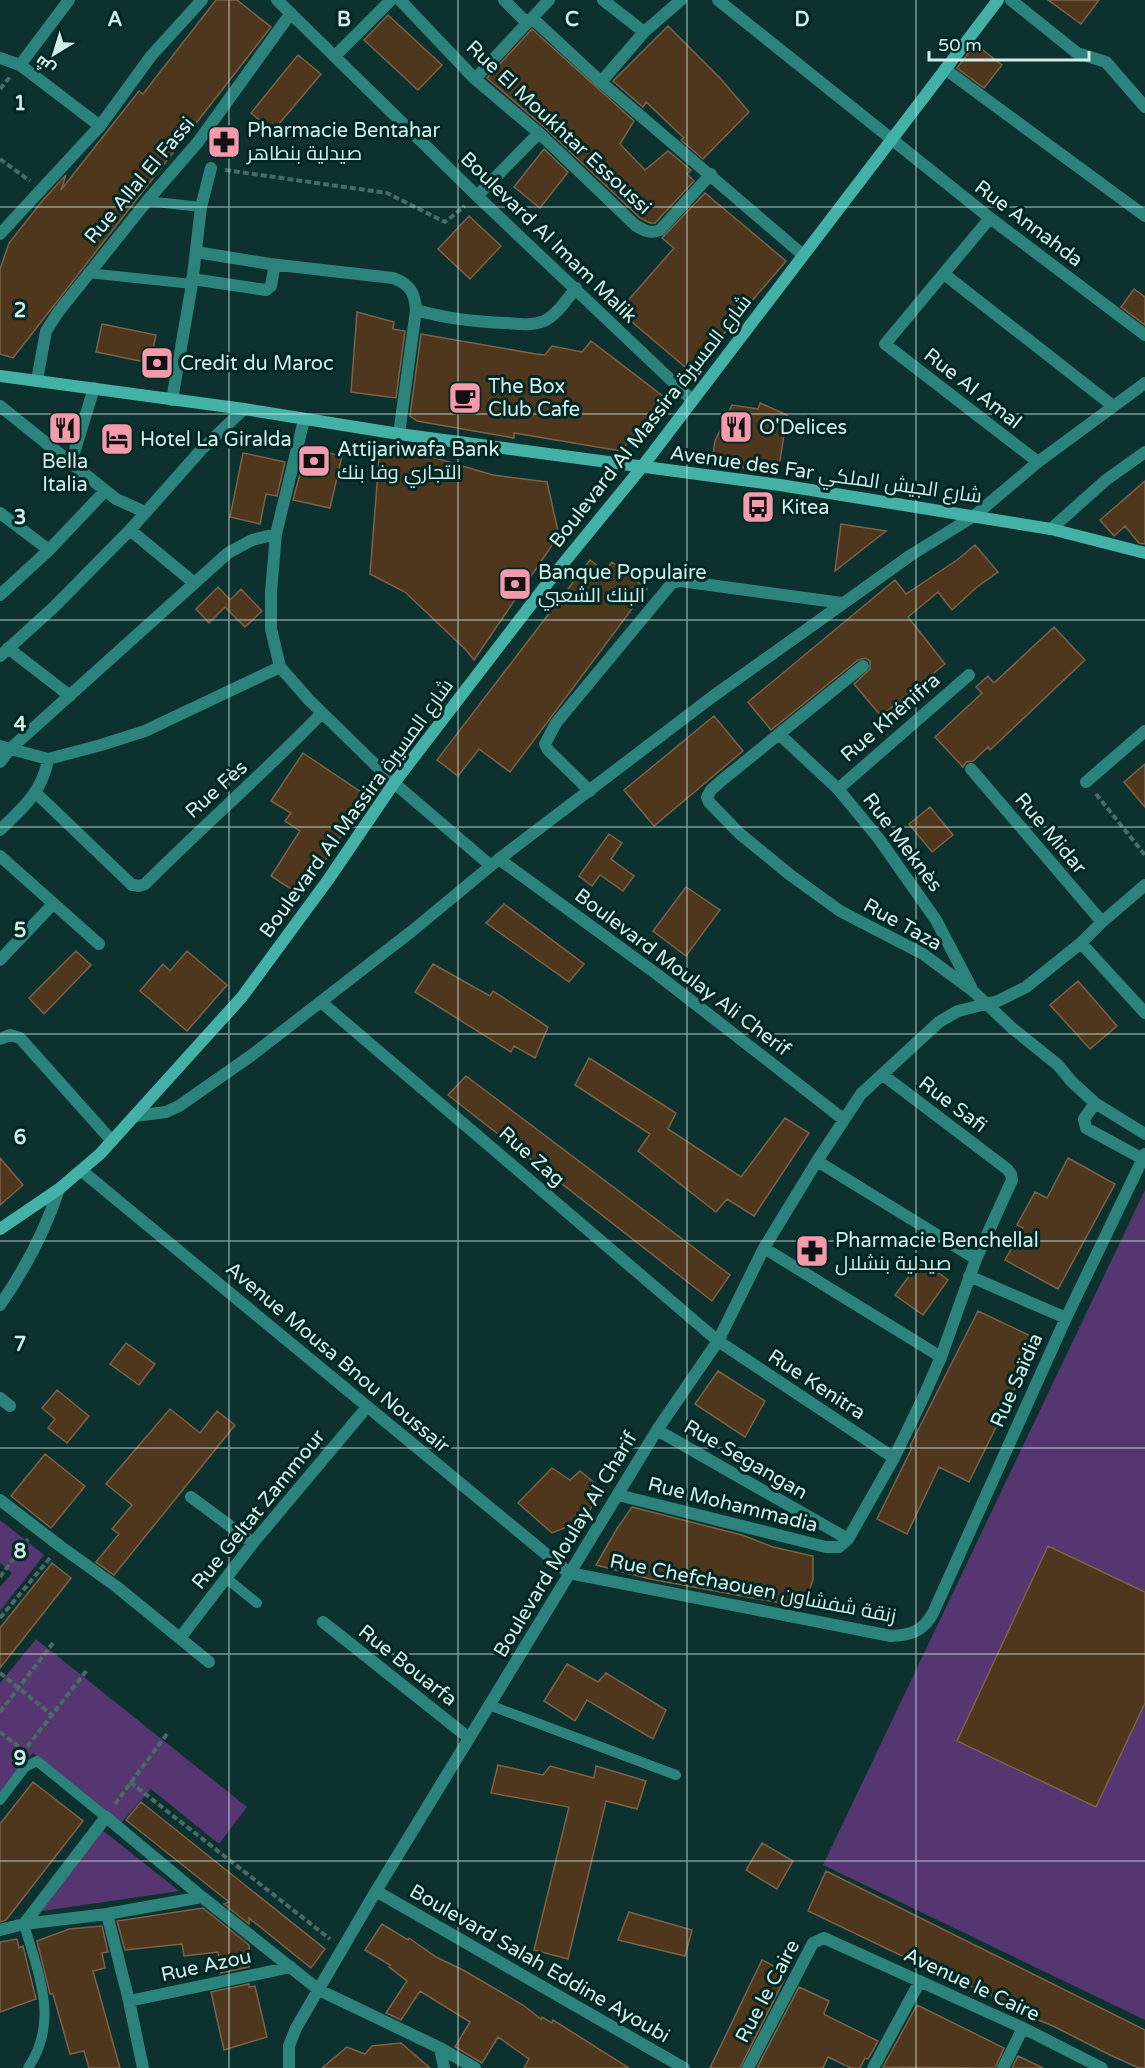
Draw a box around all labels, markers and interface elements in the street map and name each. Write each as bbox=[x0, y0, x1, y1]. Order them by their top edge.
text: A bbox=[108, 8, 123, 32]
text: B bbox=[337, 8, 351, 32]
text: C bbox=[565, 8, 579, 32]
text: D bbox=[794, 8, 810, 32]
north arrow bbox=[24, 24, 84, 84]
scale bar bbox=[929, 24, 1090, 62]
text: 50 m bbox=[938, 34, 982, 56]
street label: Rue El Moukhtar Essoussi bbox=[461, 36, 656, 220]
text: ش bbox=[31, 51, 60, 79]
text: 1 bbox=[14, 92, 26, 116]
street label: Rue Allal El Fassi bbox=[80, 112, 200, 249]
place label: Pharmacie Bentahar صيدلية بنطاهر bbox=[246, 119, 440, 166]
pharmacy icon: Pharmacie Bentahar صيدلية بنطاهر bbox=[206, 124, 242, 160]
street label: Boulevard Al Imam Malik bbox=[455, 147, 642, 328]
street label: Rue Annahda bbox=[970, 175, 1087, 272]
street label: Boulevard Al Massira شارع المسيرة bbox=[545, 290, 758, 553]
text: 2 bbox=[14, 299, 26, 323]
street label: Rue Al Amal bbox=[919, 343, 1026, 434]
bank icon: Credit du Maroc bbox=[139, 345, 175, 381]
place label: Credit du Maroc bbox=[180, 352, 334, 376]
place label: The Box Club Cafe bbox=[488, 375, 580, 422]
cafe icon: The Box Club Cafe bbox=[447, 380, 483, 416]
restaurant icon: O'Delices bbox=[718, 409, 754, 445]
restaurant icon: Bella Italia bbox=[47, 410, 83, 446]
place label: O'Delices bbox=[759, 416, 847, 440]
hotel icon: Hotel La Giralda bbox=[99, 421, 135, 457]
place label: Hotel La Giralda bbox=[140, 428, 292, 452]
place label: Attijariwafa Bank التجاري وفا بنك bbox=[337, 438, 499, 488]
street label: Avenue des Far شارع الجيش الملكي bbox=[668, 441, 983, 512]
bank icon: Attijariwafa Bank التجاري وفا بنك bbox=[296, 443, 332, 479]
place label: Bella Italia bbox=[42, 450, 88, 497]
bus stop icon: Kitea bbox=[740, 489, 776, 525]
place label: Kitea bbox=[781, 496, 829, 520]
text: 3 bbox=[14, 506, 26, 530]
place label: Banque Populaire البنك الشعبي bbox=[538, 561, 707, 611]
bank icon: Banque Populaire البنك الشعبي bbox=[497, 566, 533, 602]
street label: Rue Khénifra bbox=[836, 668, 945, 767]
street label: Boulevard Al Massira شارع المسيرة bbox=[255, 674, 460, 943]
text: 4 bbox=[14, 713, 27, 737]
street label: Rue Fès bbox=[181, 756, 253, 824]
street label: Rue Midar bbox=[1009, 788, 1091, 879]
street label: Rue Meknès bbox=[857, 789, 947, 897]
street label: Boulevard Moulay Ali Cherif bbox=[570, 884, 795, 1062]
street label: Rue Taza bbox=[859, 894, 946, 956]
text: 5 bbox=[14, 919, 26, 943]
street label: Rue Safi bbox=[914, 1071, 991, 1138]
street label: Rue Zag bbox=[493, 1122, 569, 1192]
text: 6 bbox=[14, 1126, 26, 1150]
place label: Pharmacie Benchellal صيدلية بنشلال bbox=[835, 1229, 1039, 1276]
pharmacy icon: Pharmacie Benchellal صيدلية بنشلال bbox=[794, 1233, 830, 1269]
street label: Avenue Mousa Bnou Noussair bbox=[221, 1257, 454, 1459]
street label: Rue Saïdia bbox=[986, 1330, 1048, 1431]
text: 7 bbox=[14, 1333, 26, 1357]
street label: Rue Kenitra bbox=[763, 1344, 870, 1425]
street label: Rue Segangan bbox=[679, 1415, 812, 1505]
street label: Rue Geltat Zammour bbox=[187, 1425, 331, 1594]
street label: Boulevard Moulay Al Charif bbox=[489, 1427, 643, 1662]
street label: Rue Mohammadia bbox=[645, 1472, 820, 1538]
text: 8 bbox=[14, 1540, 26, 1564]
street label: Rue Chefchaouen زنقة شفشاون bbox=[608, 1549, 898, 1629]
street label: Rue Bouarfa bbox=[353, 1620, 461, 1712]
text: 9 bbox=[14, 1747, 26, 1771]
street label: Boulevard Salah Eddine Ayoubi bbox=[405, 1879, 674, 2048]
street label: Rue le Caire bbox=[731, 1936, 805, 2047]
street label: Avenue le Caire bbox=[900, 1943, 1043, 2027]
street label: Rue Azou bbox=[159, 1945, 254, 1987]

